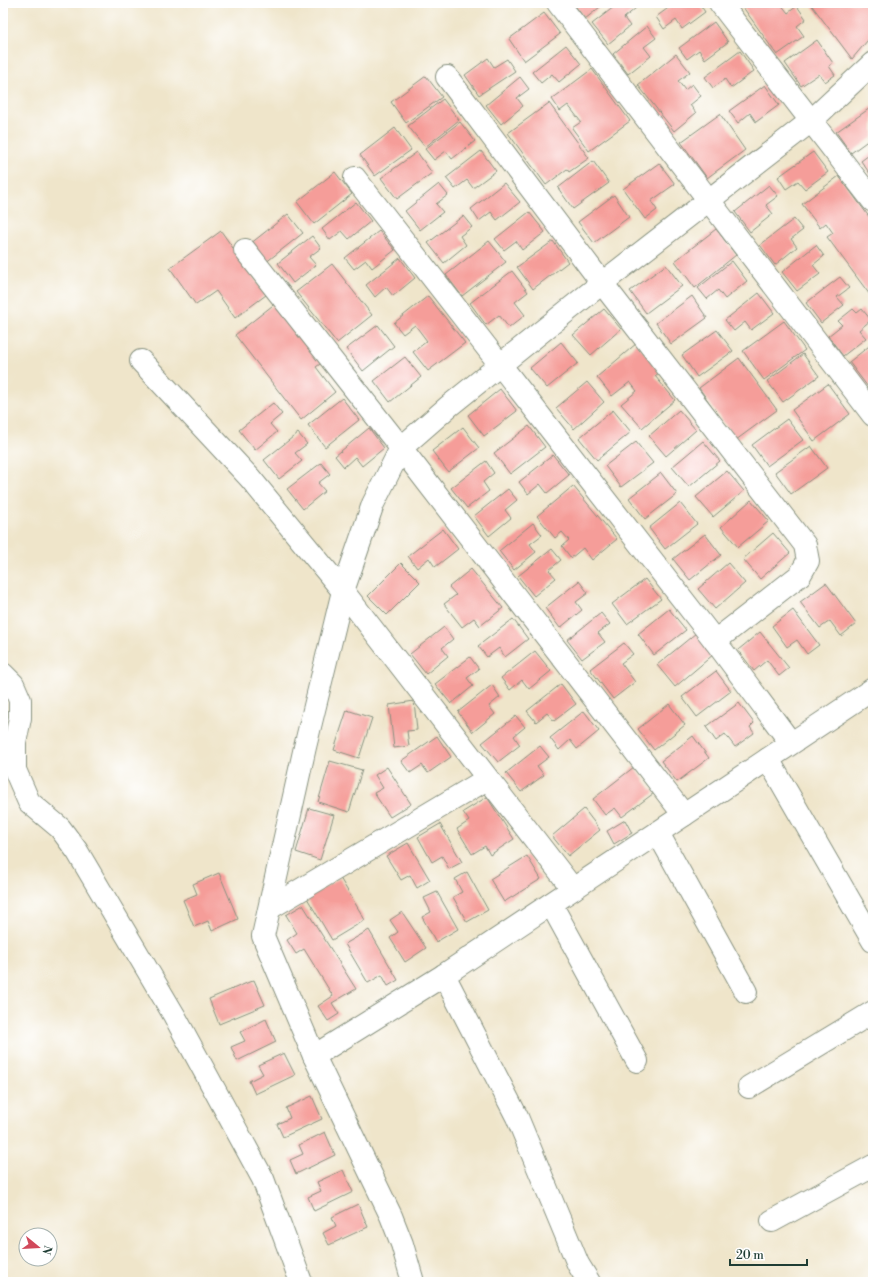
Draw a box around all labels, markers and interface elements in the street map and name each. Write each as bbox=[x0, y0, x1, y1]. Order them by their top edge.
north arrow bbox=[18, 1227, 58, 1267]
scale bar bbox=[730, 1241, 807, 1267]
text: N bbox=[38, 1243, 55, 1256]
text: 20 m bbox=[736, 1248, 764, 1263]

